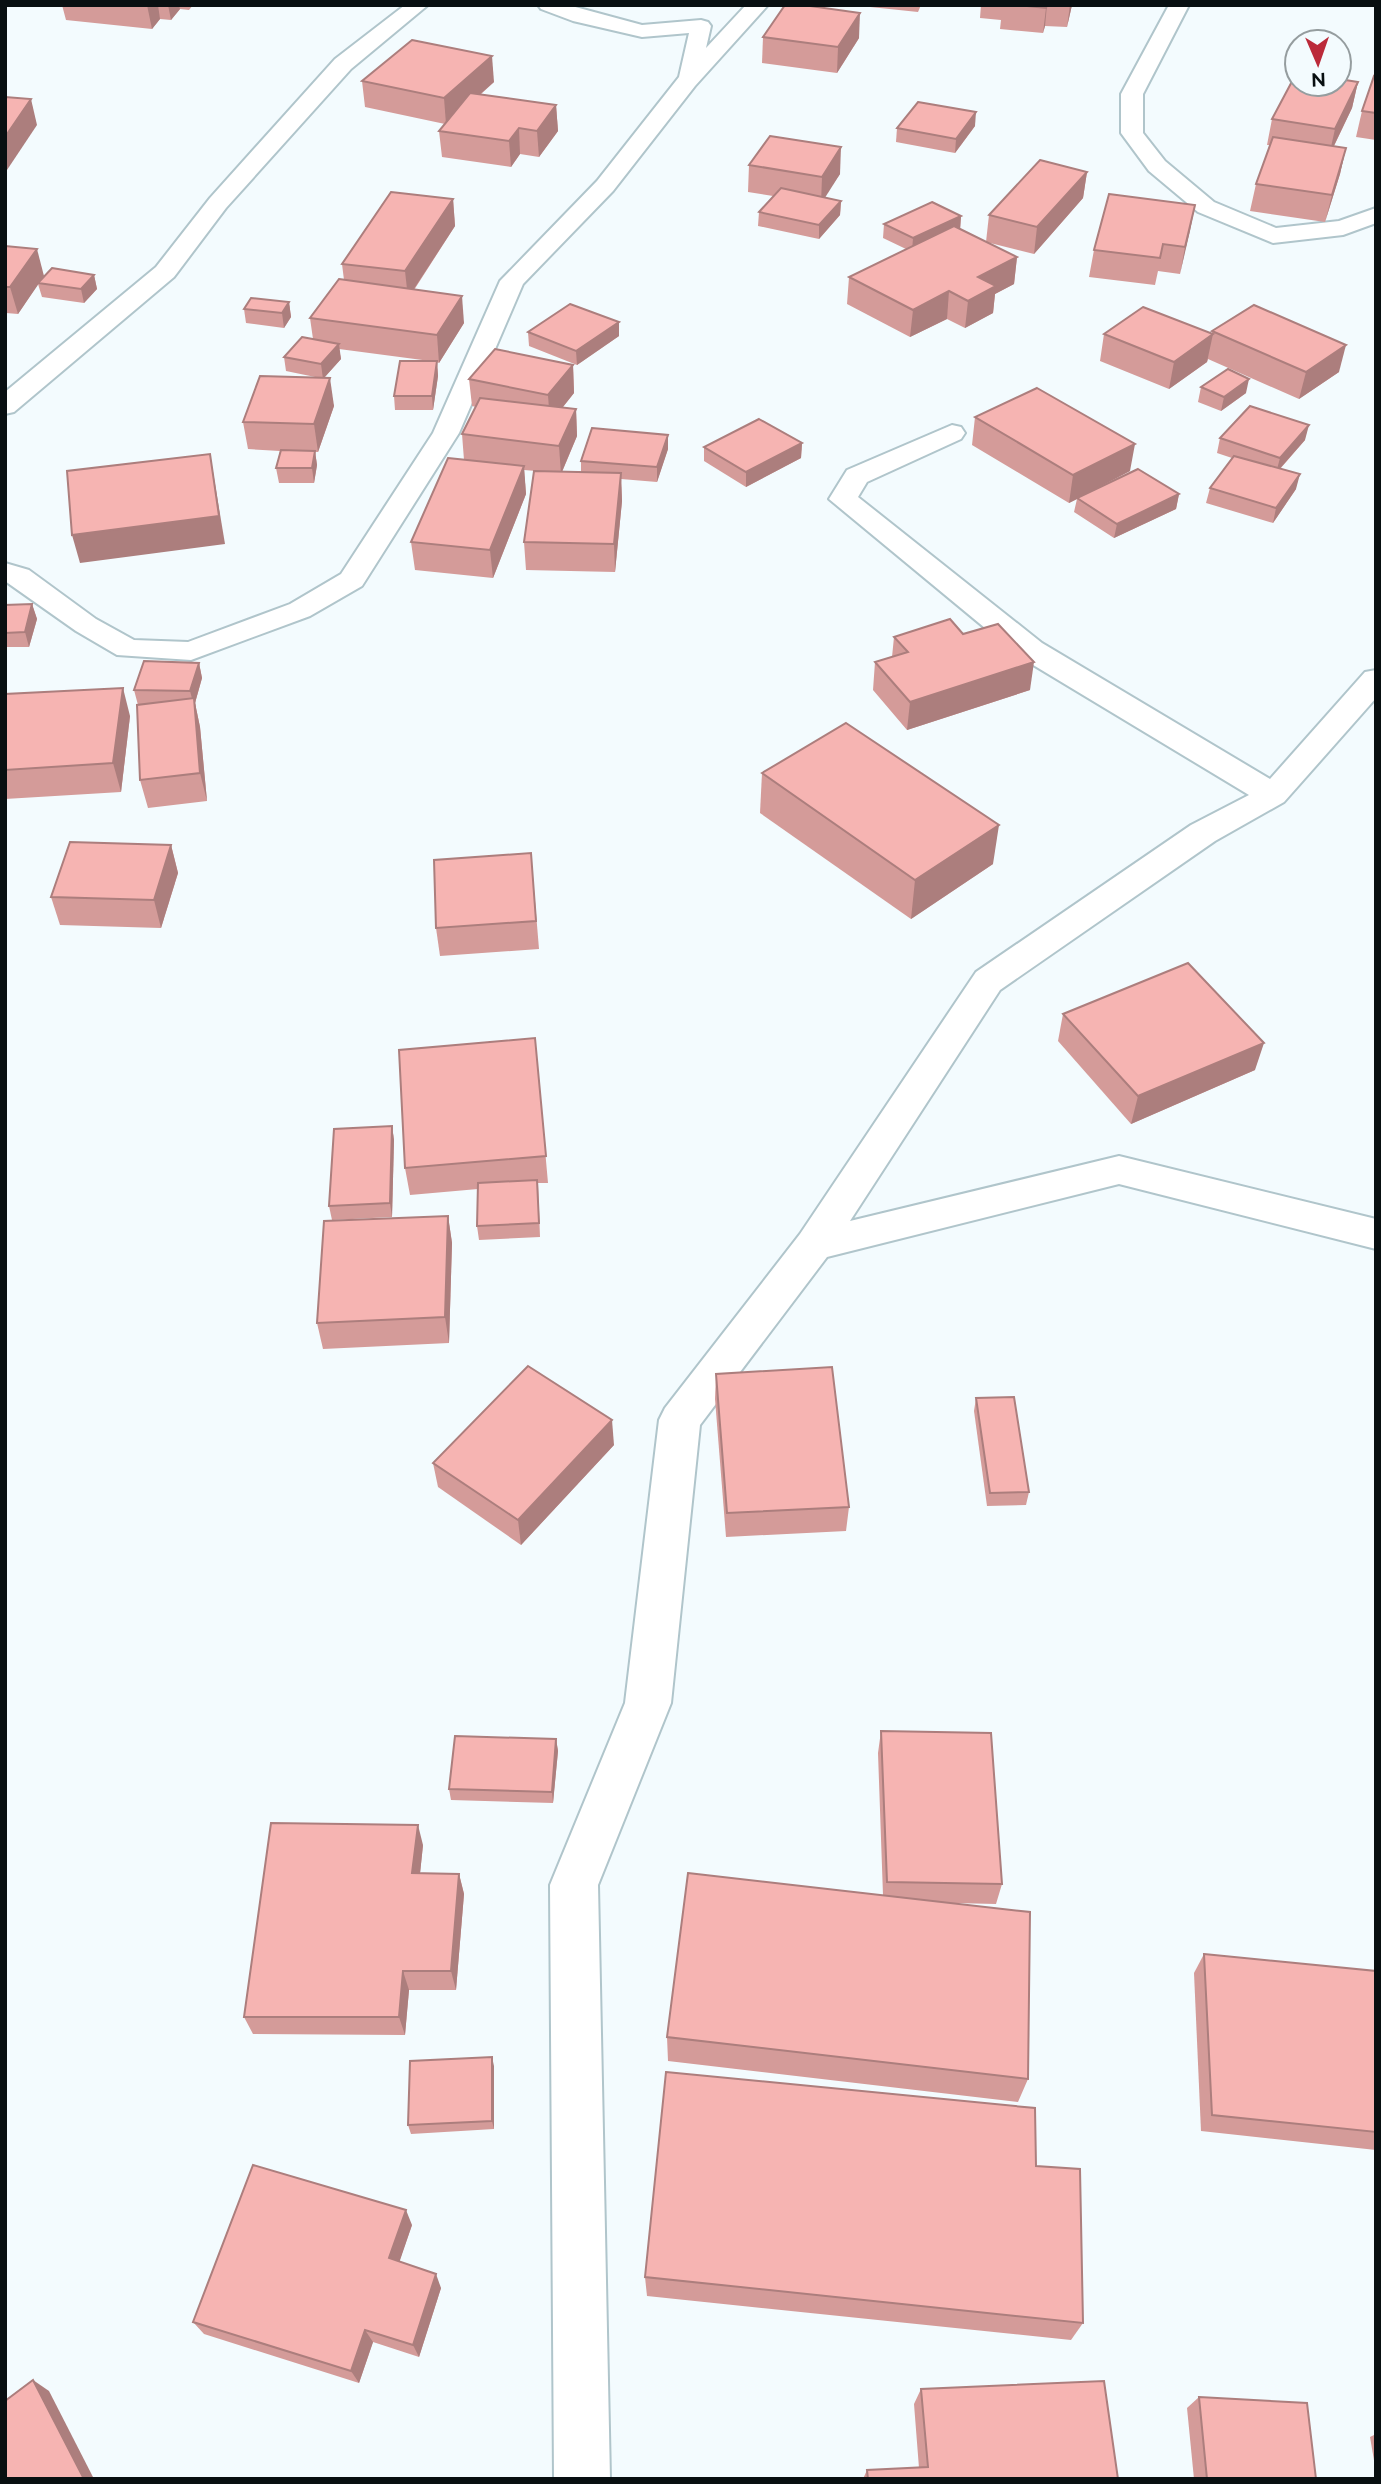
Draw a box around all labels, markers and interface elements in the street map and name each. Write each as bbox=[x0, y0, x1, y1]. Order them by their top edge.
north arrow bbox=[1283, 28, 1353, 98]
text: N bbox=[1311, 69, 1326, 91]

